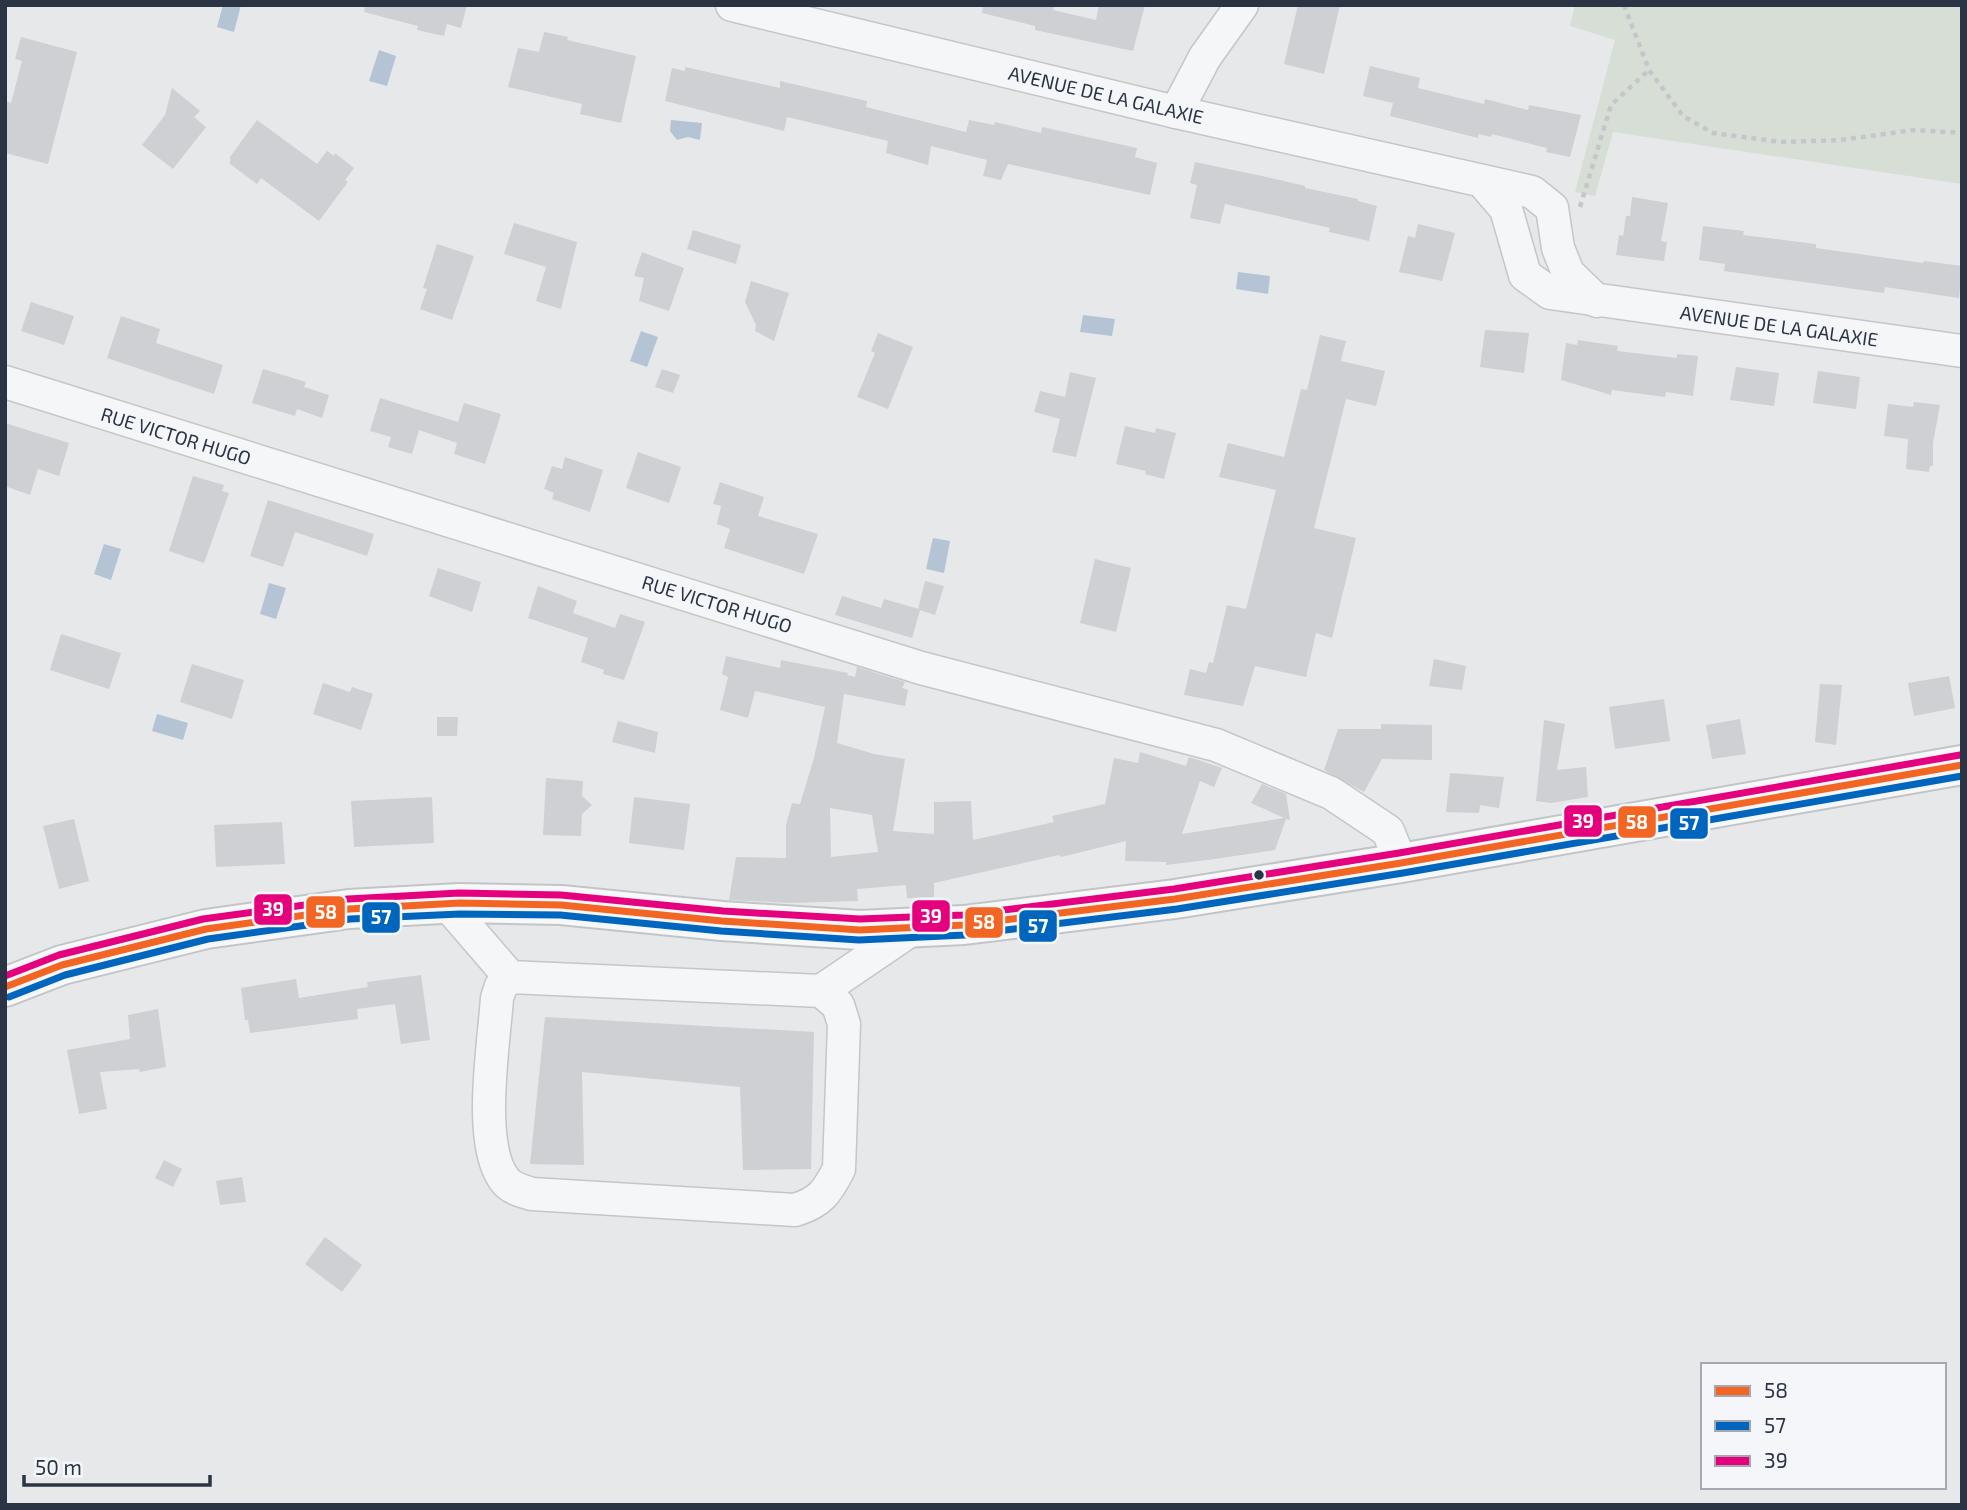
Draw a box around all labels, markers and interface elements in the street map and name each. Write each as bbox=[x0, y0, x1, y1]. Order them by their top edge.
street label: AVENUE DE LA GALAXIE bbox=[1006, 61, 1206, 128]
street label: AVENUE DE LA GALAXIE bbox=[1679, 300, 1880, 351]
street label: RUE VICTOR HUGO bbox=[98, 402, 254, 469]
street label: RUE VICTOR HUGO bbox=[639, 570, 795, 637]
line badge: 39 bbox=[1563, 804, 1603, 838]
line badge: 58 bbox=[1617, 805, 1657, 839]
line badge: 57 bbox=[1669, 807, 1709, 840]
text: 39 bbox=[1572, 809, 1594, 832]
text: 58 bbox=[1626, 810, 1648, 833]
text: 57 bbox=[1679, 811, 1699, 834]
unlabelled marker bbox=[1252, 868, 1266, 882]
line badge: 39 bbox=[253, 893, 293, 926]
line badge: 58 bbox=[305, 895, 346, 929]
text: 39 bbox=[262, 897, 284, 920]
line badge: 39 bbox=[911, 899, 951, 933]
text: 58 bbox=[315, 900, 337, 923]
line badge: 57 bbox=[361, 901, 401, 934]
text: 39 bbox=[920, 904, 942, 927]
text: 57 bbox=[371, 905, 391, 928]
line badge: 58 bbox=[964, 906, 1004, 939]
line badge: 57 bbox=[1018, 909, 1058, 943]
text: 58 bbox=[973, 910, 995, 933]
text: 57 bbox=[1028, 914, 1048, 937]
legend bbox=[1701, 1363, 1946, 1489]
text: 58 bbox=[1764, 1377, 1788, 1402]
text: 57 bbox=[1764, 1412, 1786, 1437]
scale bar bbox=[24, 1444, 210, 1488]
text: 39 bbox=[1764, 1447, 1788, 1472]
text: 50 m bbox=[35, 1454, 82, 1479]

